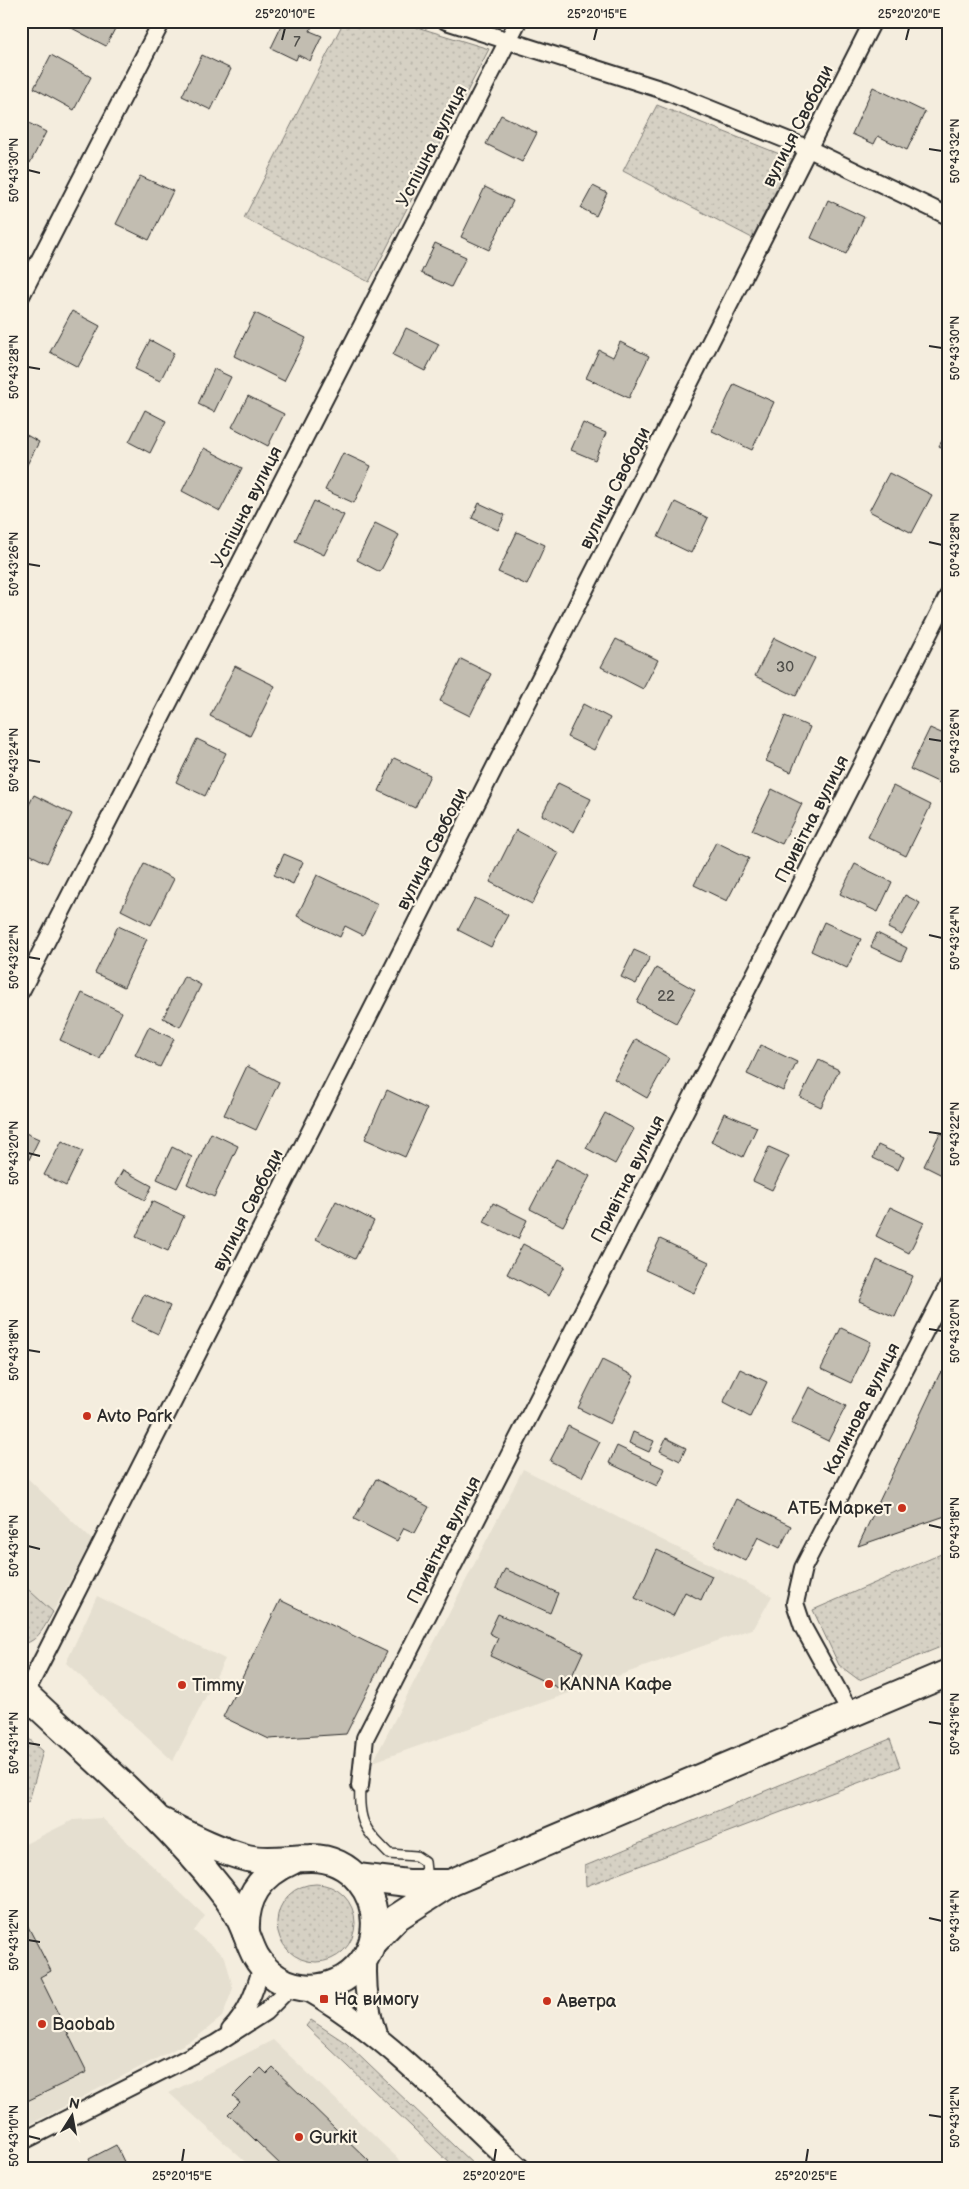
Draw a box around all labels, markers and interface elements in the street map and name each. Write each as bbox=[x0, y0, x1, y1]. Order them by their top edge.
text: 25°20'10"E bbox=[255, 7, 315, 22]
text: 25°20'15"E bbox=[567, 7, 627, 22]
text: 25°20'20"E bbox=[878, 7, 940, 22]
house number: 7 bbox=[293, 33, 301, 52]
street label: вулиця Свободи bbox=[758, 61, 838, 191]
street label: Успішна вулиця bbox=[392, 82, 472, 210]
text: 50°43'32"N bbox=[948, 119, 963, 183]
text: 50°43'30"N bbox=[7, 138, 22, 202]
text: 50°43'30"N bbox=[948, 316, 963, 380]
text: 50°43'28"N bbox=[7, 335, 22, 399]
street label: вулиця Свободи bbox=[575, 423, 655, 553]
street label: Успішна вулиця bbox=[207, 443, 287, 571]
text: 50°43'28"N bbox=[948, 513, 963, 577]
text: 50°43'26"N bbox=[7, 532, 22, 596]
house number: 30 bbox=[776, 658, 794, 677]
text: 50°43'26"N bbox=[948, 709, 963, 773]
text: 50°43'24"N bbox=[7, 728, 22, 792]
street label: Привітна вулиця bbox=[771, 752, 853, 886]
street label: вулиця Свободи bbox=[392, 784, 472, 914]
text: 50°43'24"N bbox=[948, 906, 963, 970]
text: 50°43'22"N bbox=[7, 925, 22, 989]
house number: 22 bbox=[657, 987, 675, 1006]
text: 50°43'22"N bbox=[948, 1102, 963, 1166]
street label: Привітна вулиця bbox=[587, 1112, 669, 1246]
text: 50°43'20"N bbox=[7, 1121, 22, 1185]
street label: вулиця Свободи bbox=[208, 1145, 288, 1275]
text: 50°43'20"N bbox=[948, 1299, 963, 1363]
text: 50°43'18"N bbox=[7, 1319, 22, 1381]
street label: Калинова вулиця bbox=[820, 1339, 904, 1479]
place label: Avto Park bbox=[97, 1406, 173, 1427]
marker: Avto Park bbox=[81, 1410, 93, 1422]
street label: Привітна вулиця bbox=[403, 1473, 485, 1607]
text: 50°43'18"N bbox=[948, 1497, 963, 1559]
place label: АТБ-Маркет bbox=[787, 1498, 893, 1519]
marker: АТБ-Маркет bbox=[896, 1502, 908, 1514]
text: 50°43'16"N bbox=[7, 1515, 22, 1577]
place label: KANNA Кафе bbox=[559, 1674, 672, 1695]
place label: Timmy bbox=[192, 1675, 245, 1696]
marker: KANNA Кафе bbox=[543, 1678, 555, 1690]
marker: Timmy bbox=[176, 1679, 188, 1691]
text: 50°43'16"N bbox=[948, 1693, 963, 1755]
text: 50°43'14"N bbox=[7, 1712, 22, 1774]
text: 50°43'14"N bbox=[948, 1890, 963, 1952]
text: 50°43'12"N bbox=[7, 1909, 22, 1971]
place label: На вимогу bbox=[334, 1989, 420, 2010]
place label: Аветра bbox=[556, 1991, 617, 2012]
marker: На вимогу bbox=[318, 1993, 330, 2005]
marker: Аветра bbox=[541, 1995, 553, 2007]
place label: Baobab bbox=[52, 2014, 115, 2035]
marker: Baobab bbox=[36, 2018, 48, 2030]
text: 50°43'12"N bbox=[948, 2086, 963, 2148]
north arrow bbox=[48, 2092, 98, 2142]
text: N bbox=[68, 2094, 81, 2113]
text: 50°43'10"N bbox=[7, 2105, 22, 2167]
place label: Gurkit bbox=[309, 2127, 358, 2148]
marker: Gurkit bbox=[293, 2131, 305, 2143]
text: 25°20'15"E bbox=[152, 2169, 212, 2184]
text: 25°20'20"E bbox=[463, 2169, 525, 2184]
text: 25°20'25"E bbox=[775, 2169, 837, 2184]

